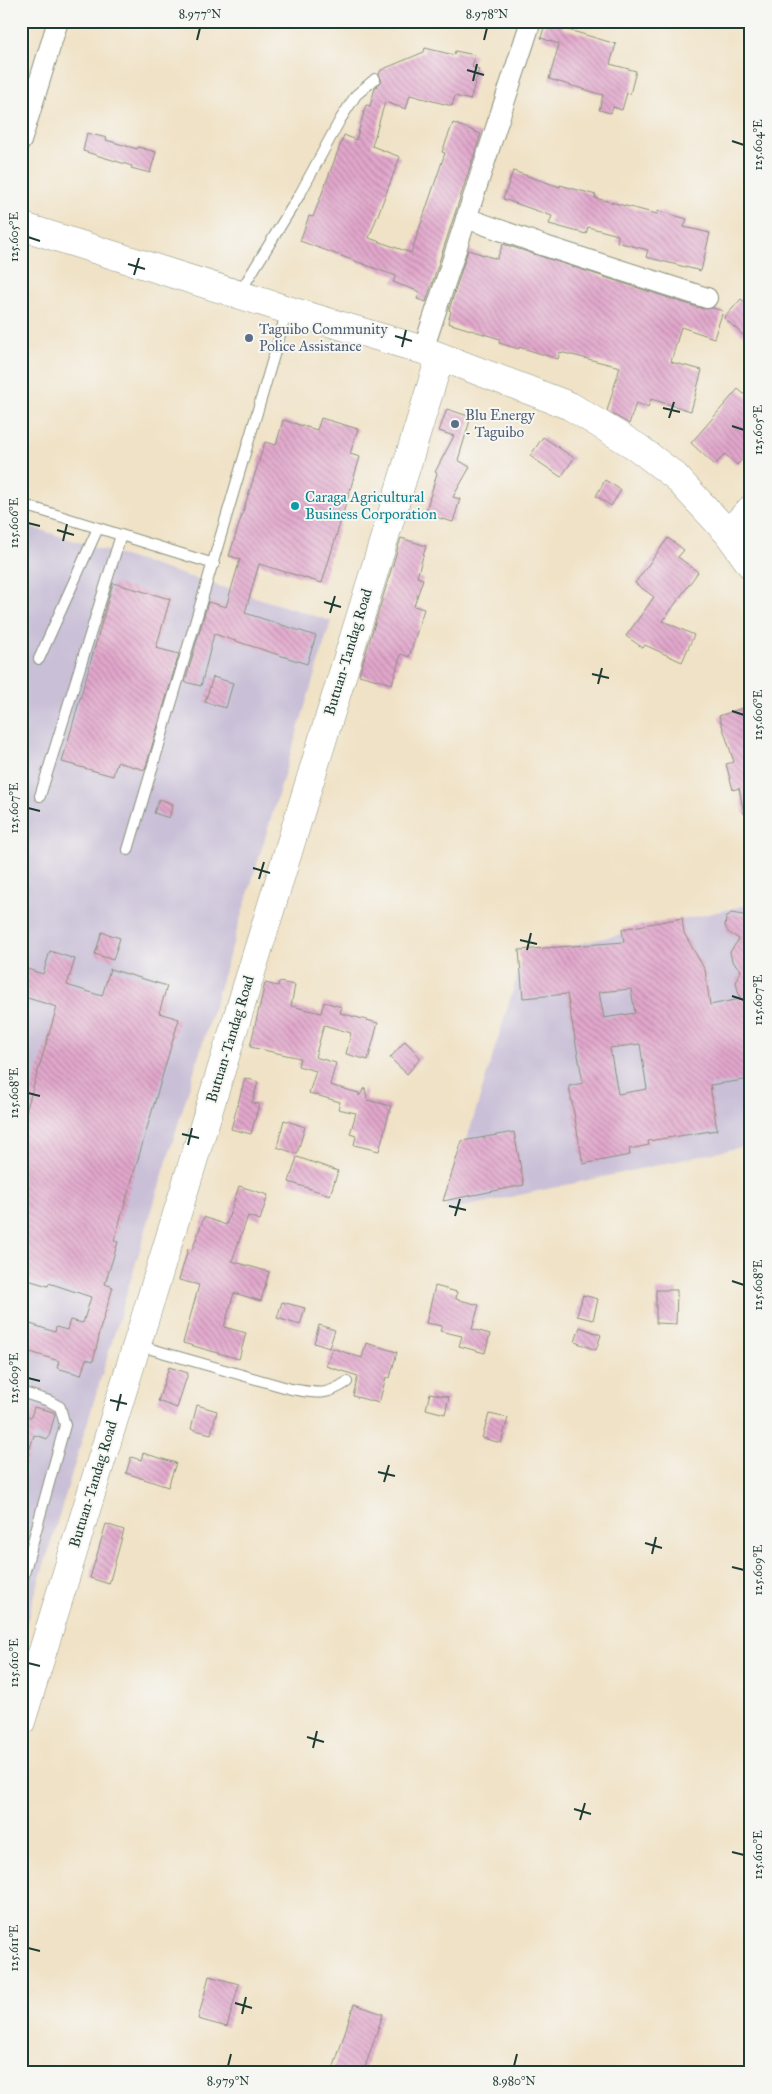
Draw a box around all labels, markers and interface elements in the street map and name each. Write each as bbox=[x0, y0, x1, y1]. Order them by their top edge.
text: 8.977°N bbox=[179, 7, 221, 21]
text: 8.978°N bbox=[466, 7, 508, 21]
text: 125.604°E bbox=[751, 119, 765, 171]
text: 125.605°E bbox=[7, 212, 21, 262]
place label: Taguibo Community Police Assistance bbox=[259, 320, 389, 355]
marker: Taguibo Community Police Assistance bbox=[243, 332, 255, 344]
text: 125.605°E bbox=[751, 405, 765, 455]
place label: Blu Energy - Taguibo bbox=[465, 406, 536, 441]
marker: Blu Energy - Taguibo bbox=[449, 418, 461, 430]
place label: Caraga Agricultural Business Corporation bbox=[305, 488, 437, 523]
text: 125.606°E bbox=[7, 497, 21, 548]
marker: Caraga Agricultural Business Corporation bbox=[289, 500, 301, 512]
street label: Butuan-Tandag Road bbox=[320, 586, 376, 718]
text: 125.606°E bbox=[751, 689, 765, 740]
text: 125.607°E bbox=[7, 782, 21, 833]
street label: Butuan-Tandag Road bbox=[202, 973, 258, 1105]
text: 125.607°E bbox=[751, 974, 765, 1025]
text: 125.608°E bbox=[7, 1067, 21, 1118]
text: 125.608°E bbox=[751, 1259, 765, 1310]
text: 125.609°E bbox=[7, 1352, 21, 1403]
street label: Butuan-Tandag Road bbox=[65, 1418, 121, 1550]
text: 125.609°E bbox=[751, 1544, 765, 1595]
text: 125.610°E bbox=[7, 1638, 21, 1688]
text: 125.610°E bbox=[751, 1830, 765, 1880]
text: 125.611°E bbox=[7, 1924, 21, 1971]
text: 8.979°N bbox=[207, 2074, 249, 2088]
text: 8.980°N bbox=[492, 2074, 536, 2088]

